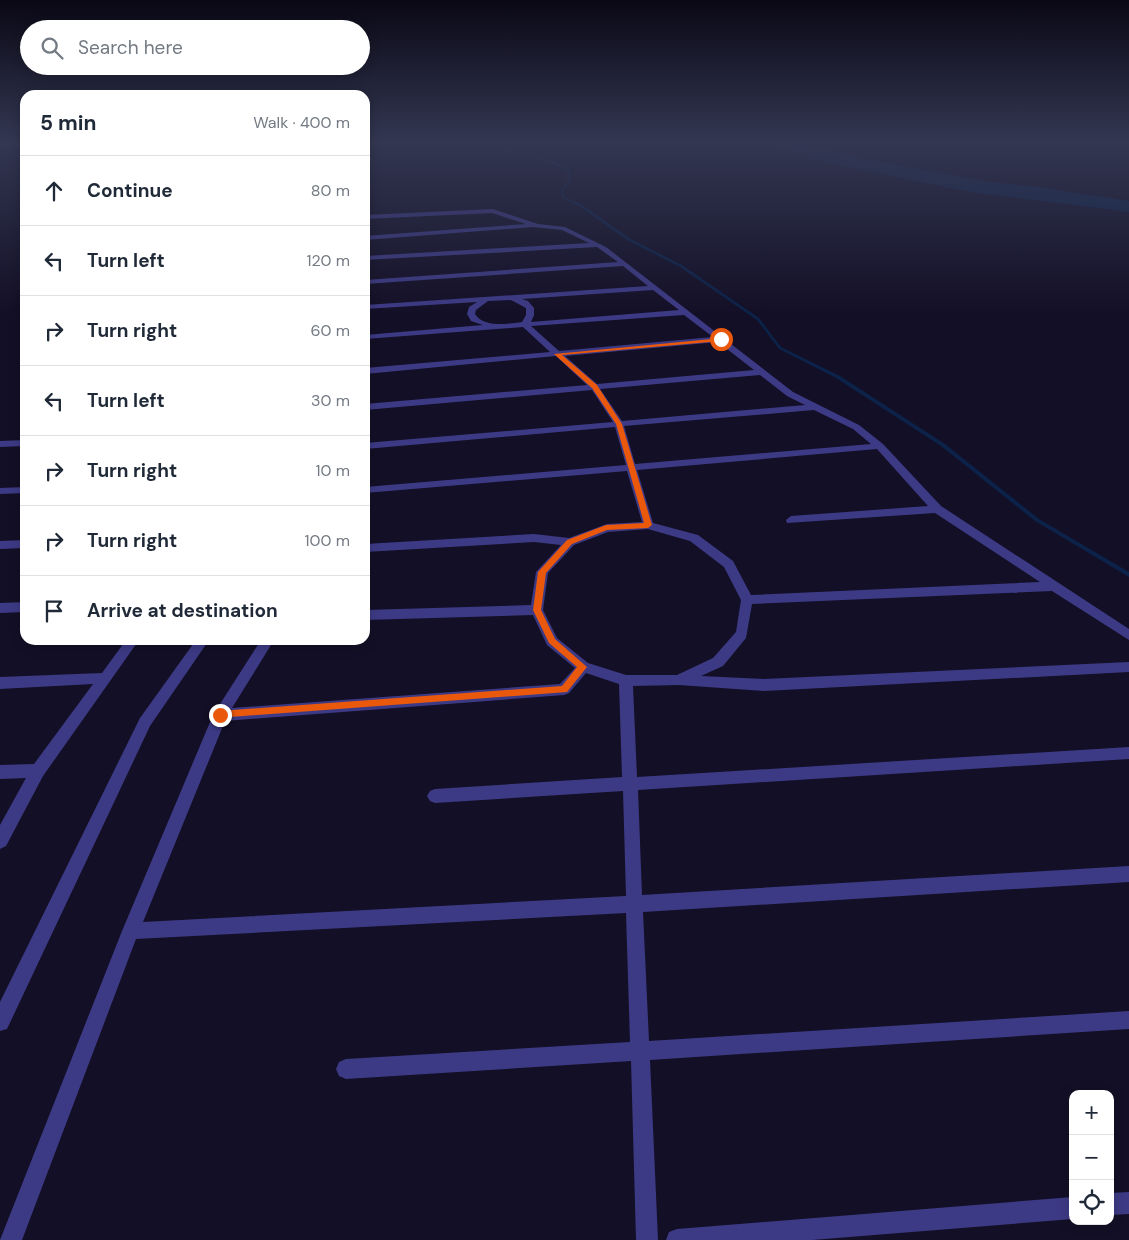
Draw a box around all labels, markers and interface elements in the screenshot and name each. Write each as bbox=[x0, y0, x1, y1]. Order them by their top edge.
search box bbox=[20, 20, 370, 75]
icon: search bbox=[38, 34, 66, 62]
text: Search here bbox=[78, 35, 183, 60]
text: 5 min bbox=[40, 109, 96, 137]
text: Walk · 400 m bbox=[253, 112, 350, 133]
icon: ahead bbox=[40, 177, 68, 205]
text: Continue bbox=[87, 178, 173, 203]
text: 80 m bbox=[311, 180, 350, 201]
icon: left bbox=[40, 247, 68, 275]
text: Turn left bbox=[87, 248, 165, 273]
text: 120 m bbox=[306, 250, 350, 271]
icon: right bbox=[40, 317, 68, 345]
text: Turn right bbox=[87, 318, 177, 343]
text: 60 m bbox=[310, 320, 350, 341]
route start bbox=[710, 328, 733, 351]
icon: left bbox=[40, 387, 68, 415]
text: Turn left bbox=[87, 388, 165, 413]
text: 30 m bbox=[311, 390, 350, 411]
icon: right bbox=[40, 457, 68, 485]
text: Turn right bbox=[87, 458, 177, 483]
text: 10 m bbox=[316, 460, 350, 481]
icon: right bbox=[40, 527, 68, 555]
text: Turn right bbox=[87, 528, 177, 553]
text: 100 m bbox=[305, 530, 350, 551]
icon: arrive bbox=[40, 597, 68, 625]
text: Arrive at destination bbox=[87, 598, 278, 623]
route end bbox=[209, 704, 232, 727]
map controls bbox=[1069, 1090, 1114, 1225]
button: + bbox=[1069, 1090, 1114, 1135]
button: − bbox=[1069, 1135, 1114, 1180]
button: locate bbox=[1069, 1180, 1114, 1225]

